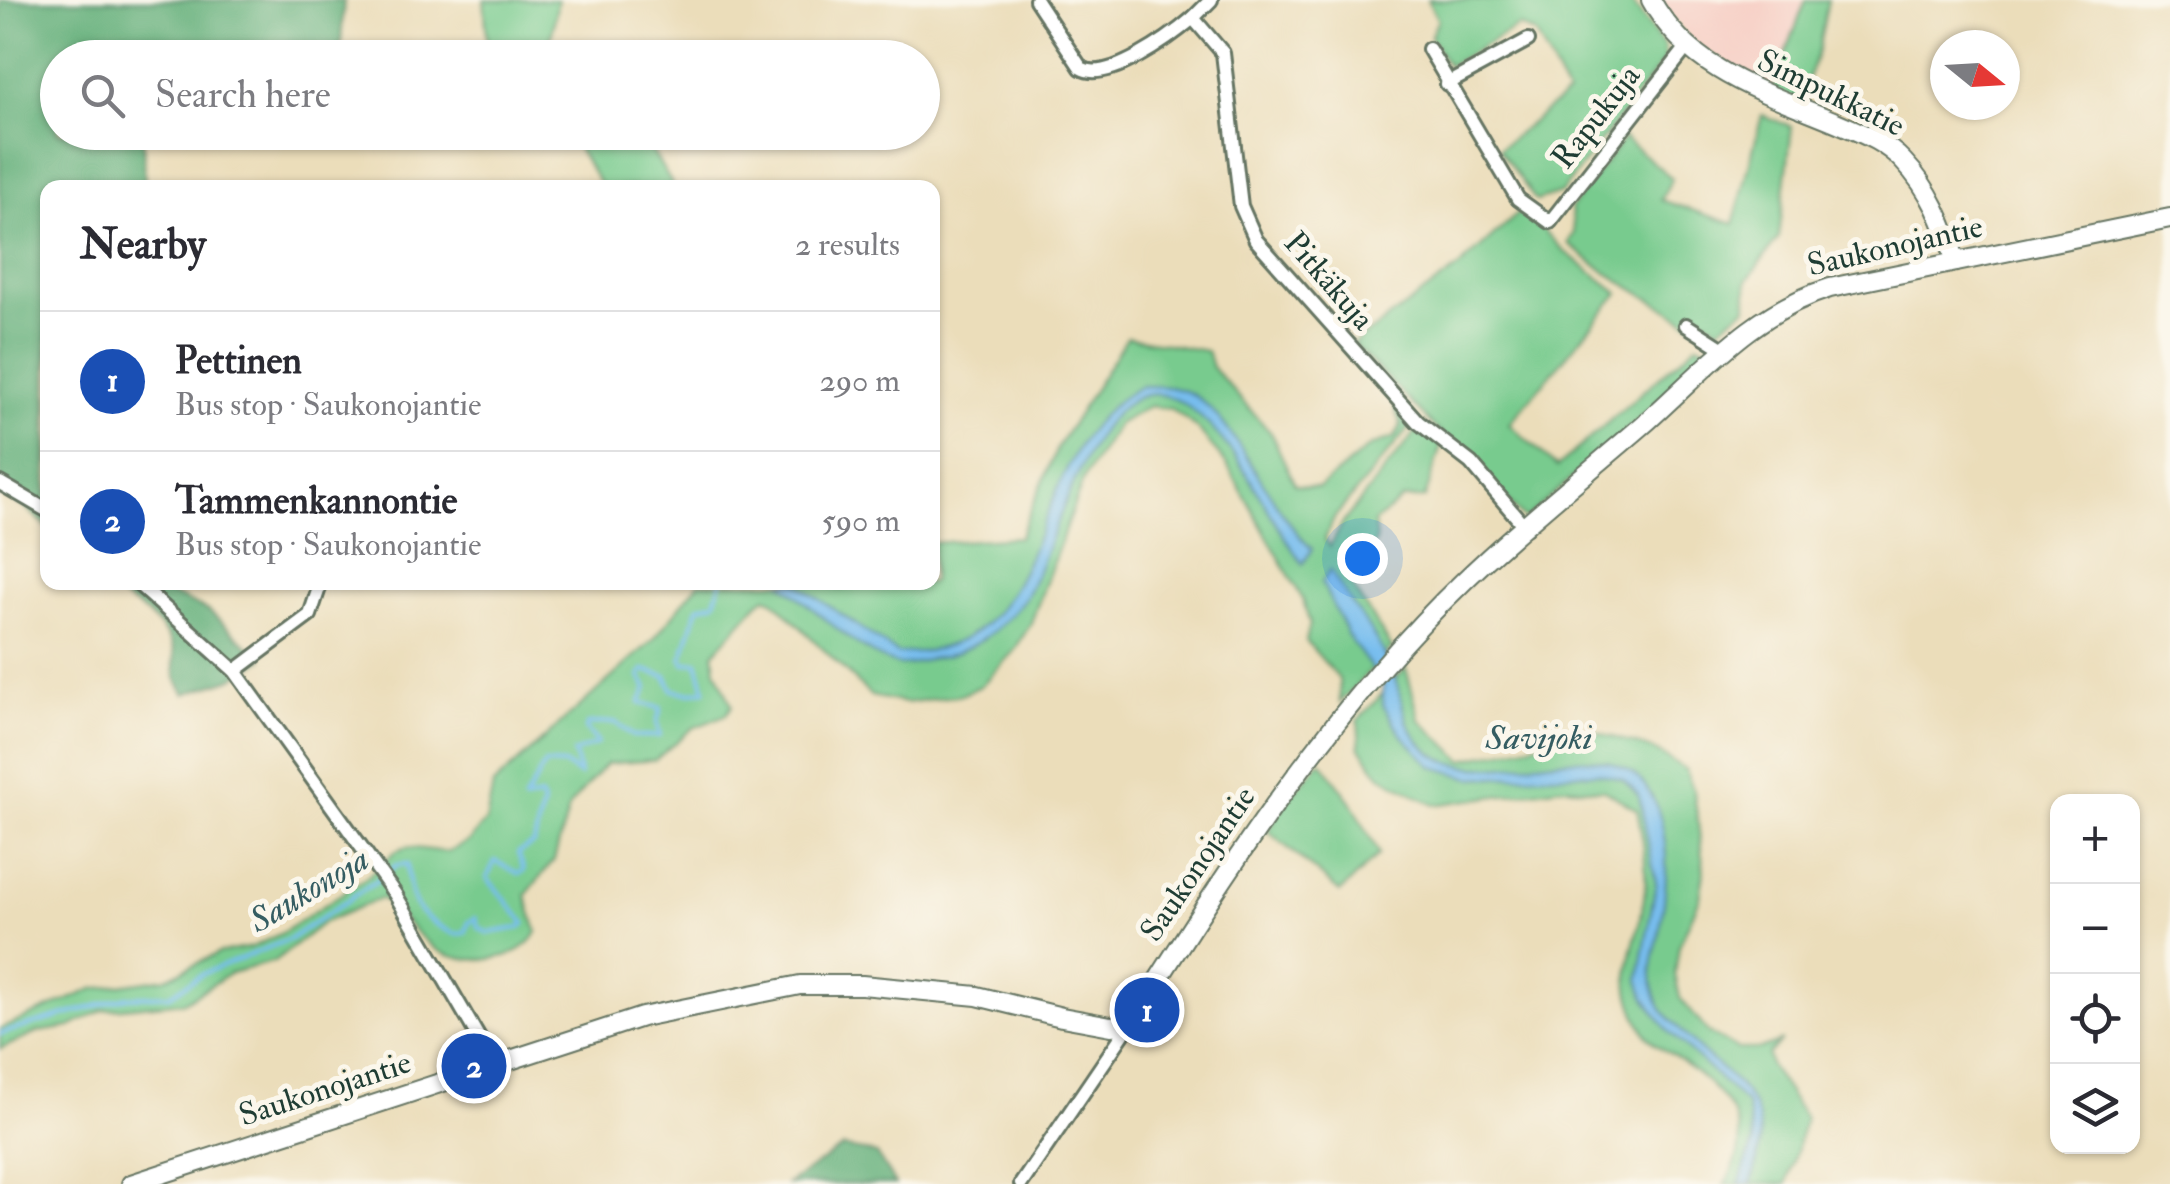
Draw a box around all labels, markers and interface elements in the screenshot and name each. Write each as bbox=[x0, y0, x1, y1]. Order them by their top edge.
north arrow bbox=[1930, 30, 2020, 120]
search box bbox=[40, 40, 940, 150]
street label: Simpukkatie bbox=[1751, 40, 1911, 146]
street label: Rapukuja bbox=[1543, 56, 1650, 177]
icon: search bbox=[75, 68, 130, 123]
text: Search here bbox=[155, 71, 331, 119]
street label: Saukonojantie bbox=[1804, 206, 1986, 286]
text: Nearby bbox=[80, 219, 206, 271]
street label: Pitkäkuja bbox=[1275, 223, 1383, 339]
text: 2 results bbox=[795, 225, 900, 265]
text: Pettinen bbox=[175, 337, 302, 385]
text: 1 bbox=[107, 361, 118, 401]
text: 290 m bbox=[819, 361, 900, 401]
text: Bus stop · Saukonojantie bbox=[175, 385, 481, 425]
text: Tammenkannontie bbox=[175, 477, 457, 525]
text: 2 bbox=[104, 501, 121, 541]
text: 590 m bbox=[822, 501, 900, 541]
text: Bus stop · Saukonojantie bbox=[175, 525, 481, 565]
your location bbox=[1337, 533, 1388, 584]
water label: Savijoki bbox=[1485, 716, 1592, 760]
street label: Saukonojantie bbox=[1132, 779, 1264, 949]
map controls bbox=[2050, 794, 2140, 1154]
button: + bbox=[2050, 794, 2140, 884]
water label: Saukonoja bbox=[240, 837, 377, 943]
button: − bbox=[2050, 884, 2140, 974]
pin: 1 bbox=[1114, 972, 1180, 1048]
button: locate bbox=[2050, 974, 2140, 1064]
pin: 2 bbox=[442, 1028, 506, 1104]
street label: Saukonojantie bbox=[234, 1042, 416, 1136]
button: layers bbox=[2050, 1064, 2140, 1154]

